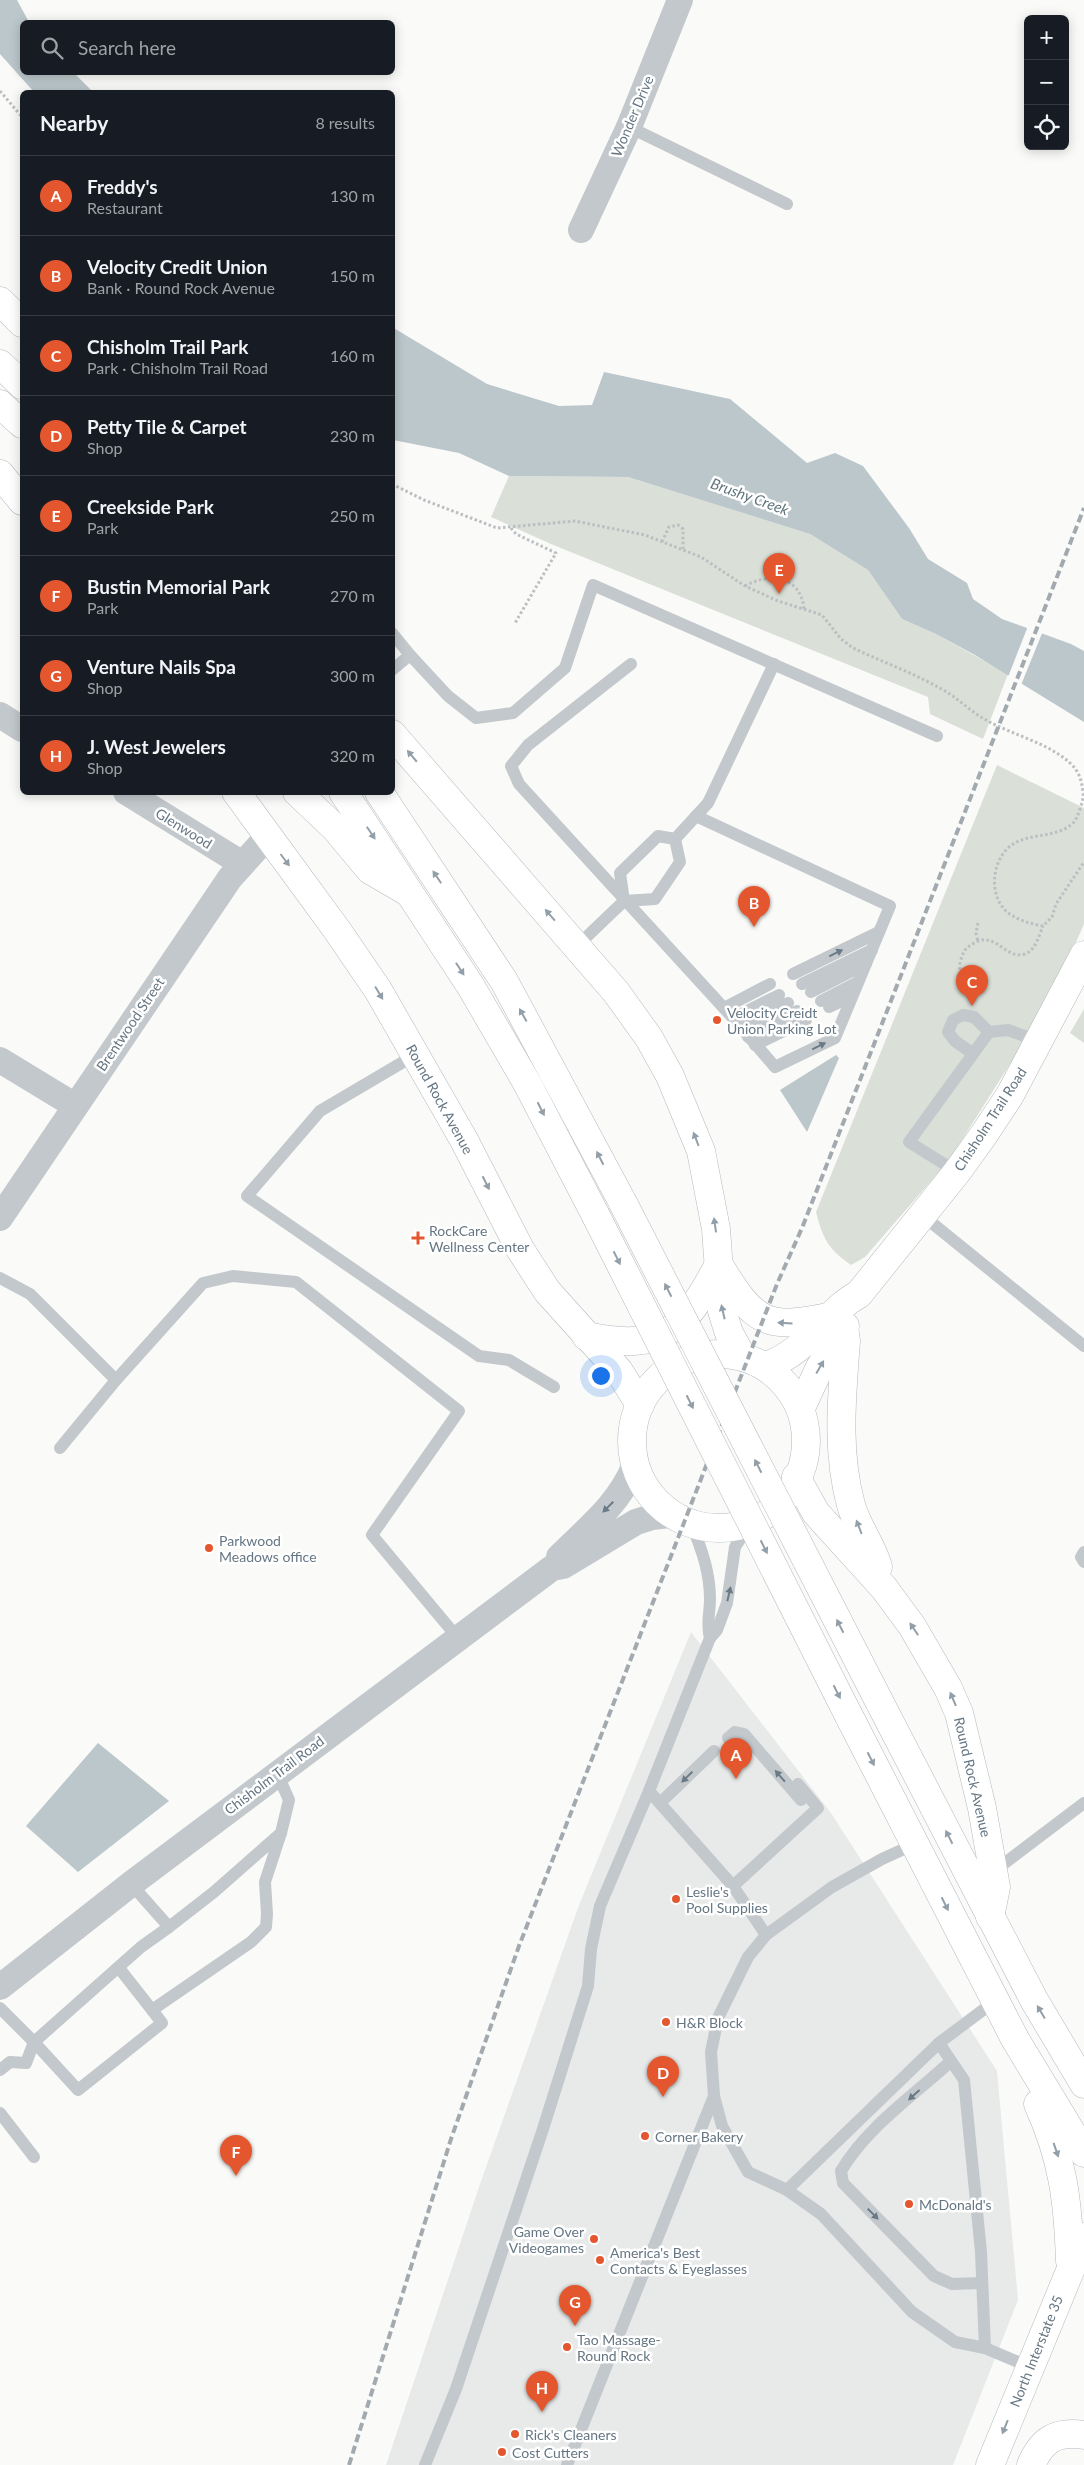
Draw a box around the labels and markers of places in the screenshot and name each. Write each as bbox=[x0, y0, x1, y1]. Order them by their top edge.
pin: E bbox=[763, 553, 795, 594]
pin: B bbox=[738, 886, 770, 927]
pin: C bbox=[956, 965, 988, 1006]
place label: Velocity Creidt Union Parking Lot bbox=[727, 1004, 837, 1037]
marker: Velocity Creidt Union Parking Lot bbox=[711, 1014, 723, 1026]
place label: RockCare Wellness Center bbox=[429, 1222, 529, 1255]
marker: RockCare Wellness Center bbox=[411, 1231, 425, 1245]
place label: Parkwood Meadows office bbox=[219, 1532, 317, 1565]
marker: Parkwood Meadows office bbox=[203, 1542, 215, 1554]
pin: A bbox=[720, 1738, 752, 1779]
place label: Leslie's Pool Supplies bbox=[686, 1883, 768, 1916]
marker: Leslie's Pool Supplies bbox=[670, 1893, 682, 1905]
place label: H&R Block bbox=[676, 2014, 744, 2031]
marker: H&R Block bbox=[660, 2016, 672, 2028]
pin: D bbox=[647, 2056, 679, 2097]
place label: Corner Bakery bbox=[655, 2128, 744, 2145]
marker: Corner Bakery bbox=[639, 2130, 651, 2142]
pin: F bbox=[220, 2135, 252, 2176]
place label: McDonald's bbox=[919, 2196, 992, 2213]
marker: McDonald's bbox=[903, 2198, 915, 2210]
place label: Game Over Videogames bbox=[509, 2223, 584, 2256]
marker: Game Over Videogames bbox=[588, 2233, 600, 2245]
place label: America's Best Contacts & Eyeglasses bbox=[610, 2244, 747, 2277]
marker: America's Best Contacts & Eyeglasses bbox=[594, 2254, 606, 2266]
pin: G bbox=[559, 2285, 591, 2326]
place label: Tao Massage- Round Rock bbox=[577, 2331, 661, 2364]
marker: Tao Massage- Round Rock bbox=[561, 2341, 573, 2353]
pin: H bbox=[526, 2371, 558, 2412]
place label: Rick's Cleaners bbox=[525, 2426, 617, 2443]
marker: Rick's Cleaners bbox=[509, 2428, 521, 2440]
place label: Cost Cutters bbox=[512, 2444, 589, 2461]
marker: Cost Cutters bbox=[496, 2446, 508, 2458]

